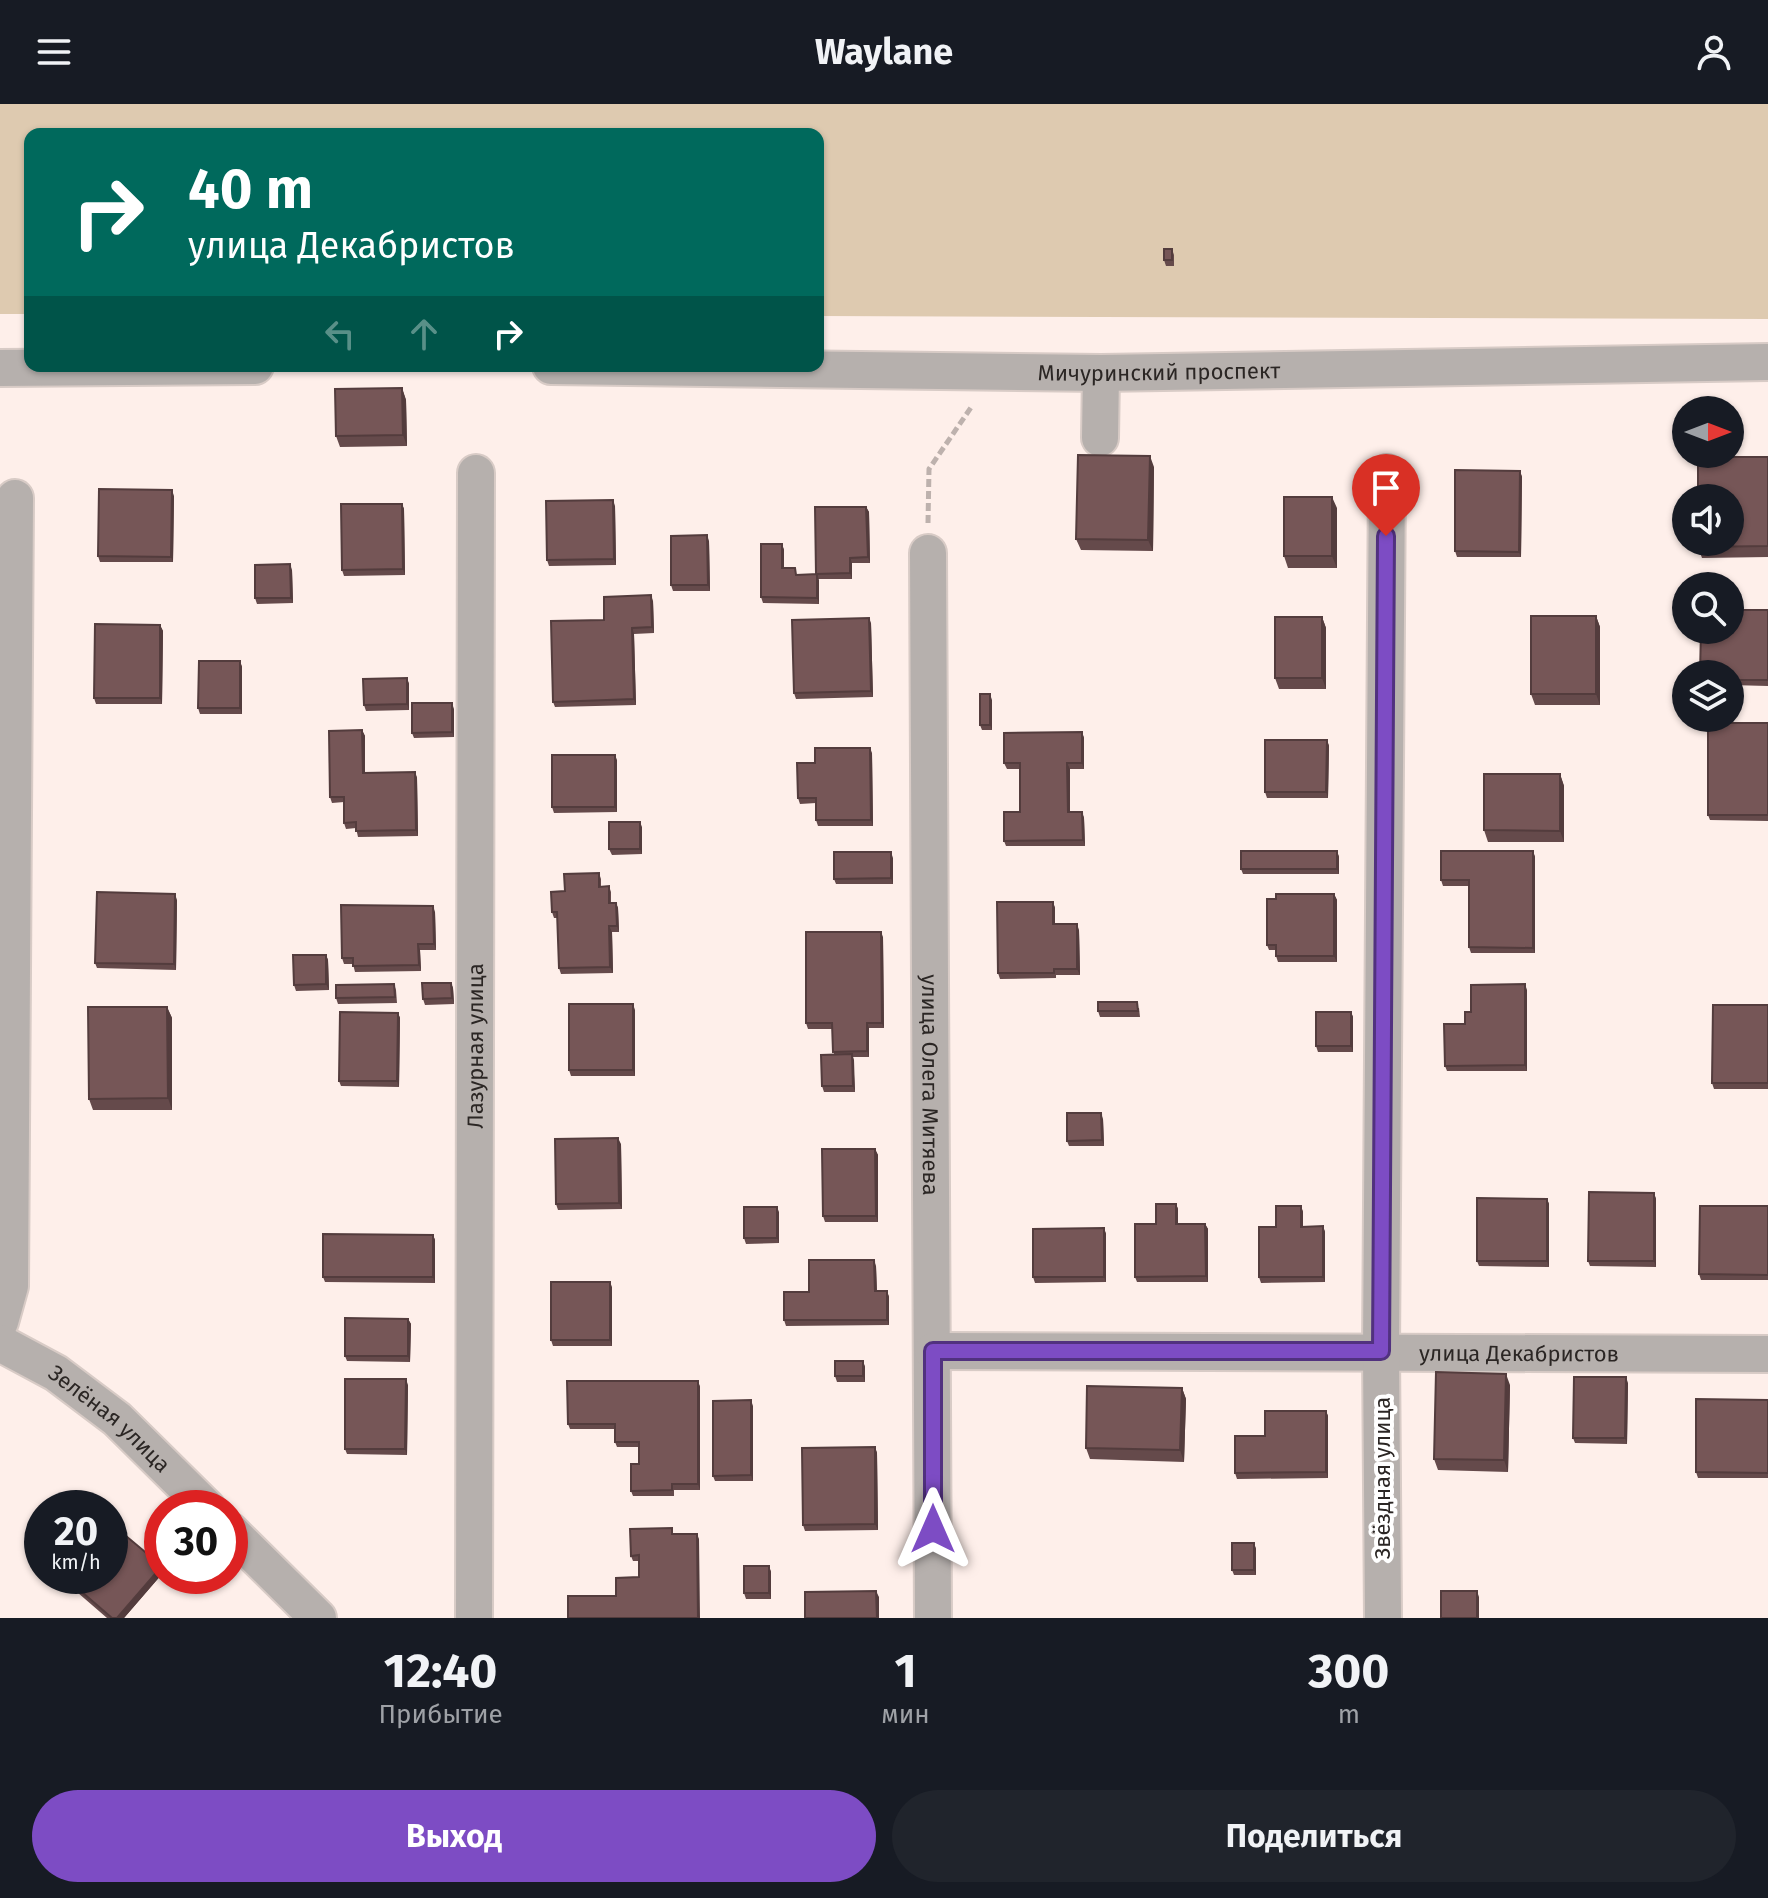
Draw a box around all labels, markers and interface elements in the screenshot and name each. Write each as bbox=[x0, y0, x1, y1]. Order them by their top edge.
icon: menu bbox=[32, 30, 76, 74]
text: Waylane bbox=[815, 30, 953, 74]
icon: person bbox=[1692, 30, 1736, 74]
text: 40 m bbox=[188, 156, 313, 223]
icon: right bbox=[56, 160, 160, 264]
text: улица Декабристов bbox=[188, 224, 515, 268]
icon: left bbox=[318, 312, 362, 356]
icon: ahead bbox=[402, 312, 446, 356]
icon: right bbox=[486, 312, 530, 356]
street label: Мичуринский проспект bbox=[1037, 357, 1281, 387]
north arrow bbox=[1672, 396, 1744, 468]
map controls bbox=[1672, 396, 1744, 732]
pin bbox=[1352, 454, 1420, 536]
icon: arrive bbox=[1364, 466, 1408, 510]
button: sound bbox=[1672, 484, 1744, 556]
button: search bbox=[1672, 572, 1744, 644]
button: layers bbox=[1672, 660, 1744, 732]
street label: Лазурная улица bbox=[462, 963, 489, 1129]
street label: улица Олега Митяева bbox=[916, 974, 944, 1196]
street label: улица Декабристов bbox=[1419, 1340, 1619, 1367]
street label: Зелёная улица bbox=[43, 1359, 176, 1478]
street label: Звёздная улица bbox=[1369, 1397, 1396, 1559]
position arrow bbox=[891, 1487, 975, 1571]
speed limit sign: 30 bbox=[144, 1490, 248, 1594]
text: 20 bbox=[54, 1508, 98, 1556]
text: km/h bbox=[51, 1550, 101, 1574]
text: 12:40 bbox=[384, 1642, 497, 1700]
text: 1 bbox=[894, 1642, 917, 1700]
text: 300 bbox=[1308, 1642, 1389, 1700]
text: Прибытие bbox=[379, 1699, 503, 1730]
text: мин bbox=[881, 1699, 930, 1730]
text: m bbox=[1338, 1699, 1360, 1730]
button: Выход bbox=[32, 1790, 876, 1882]
button: Поделиться bbox=[892, 1790, 1736, 1882]

